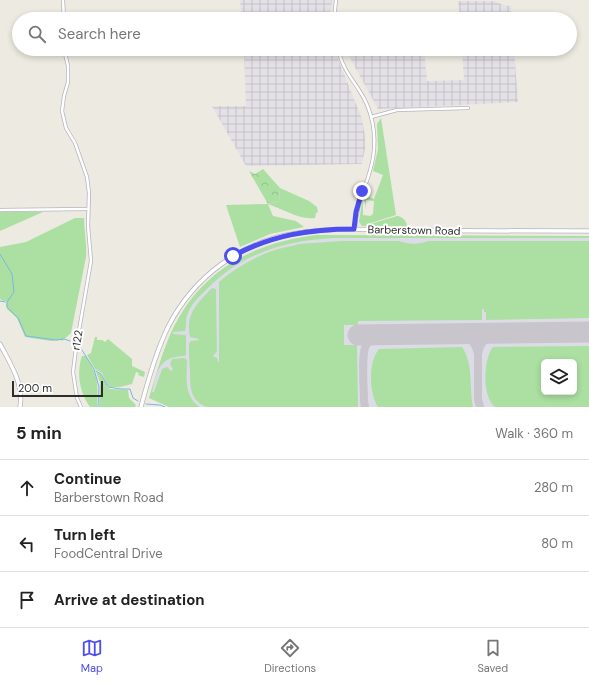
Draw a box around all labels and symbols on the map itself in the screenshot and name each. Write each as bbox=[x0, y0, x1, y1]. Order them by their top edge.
route end bbox=[353, 182, 371, 200]
street label: Barberstown Road bbox=[367, 222, 461, 238]
route start bbox=[224, 247, 242, 265]
street label: r122 bbox=[68, 329, 86, 351]
scale bar bbox=[12, 379, 103, 398]

